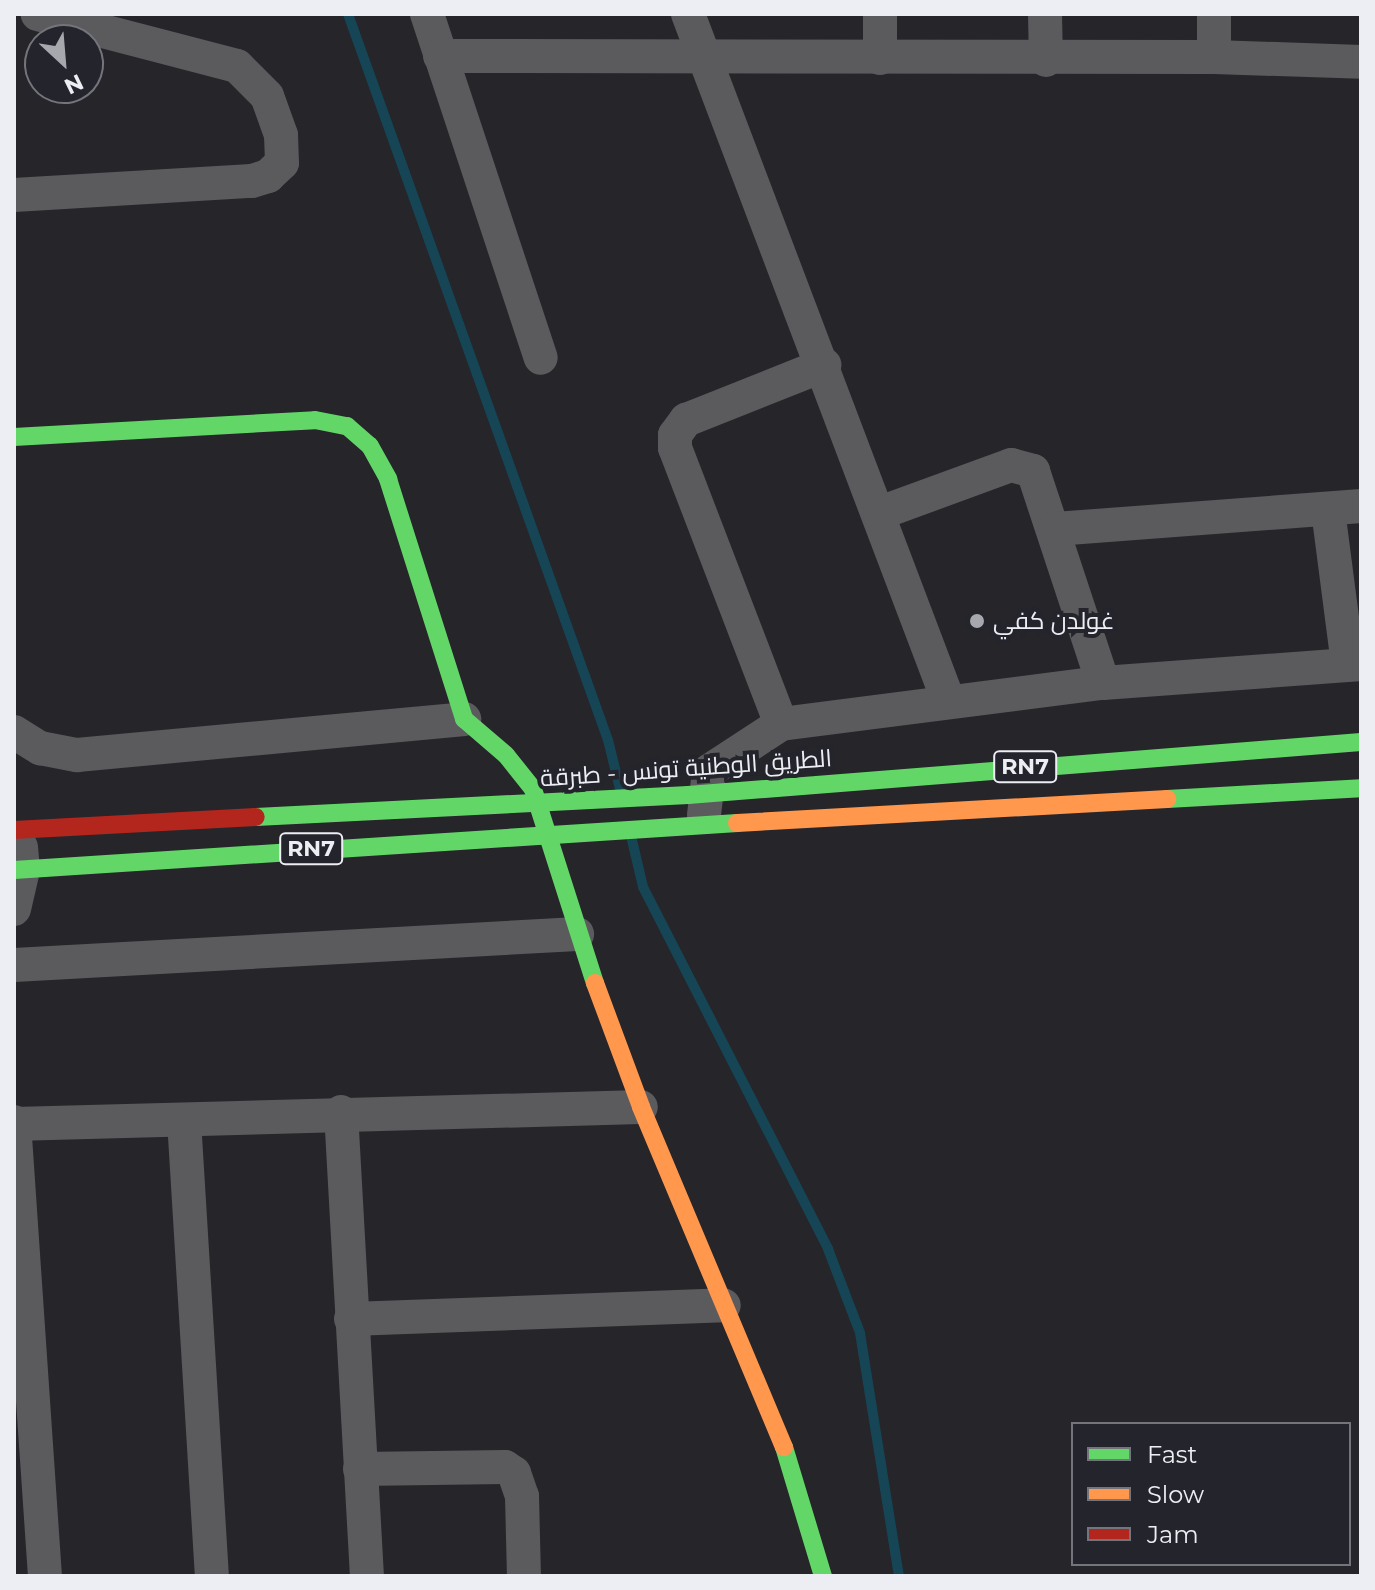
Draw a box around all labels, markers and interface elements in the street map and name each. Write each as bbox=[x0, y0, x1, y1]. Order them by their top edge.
north arrow bbox=[24, 24, 104, 104]
text: N bbox=[60, 68, 88, 100]
place label: غولدن كفي bbox=[993, 607, 1114, 635]
marker: غولدن كفي bbox=[968, 612, 986, 630]
street label: الطريق الوطنية تونس - طبرقة bbox=[539, 743, 833, 793]
road number: RN7 bbox=[993, 749, 1057, 785]
road number: RN7 bbox=[279, 831, 343, 867]
legend bbox=[1071, 1422, 1351, 1566]
text: Fast bbox=[1147, 1440, 1197, 1469]
text: Slow bbox=[1147, 1480, 1204, 1509]
text: Jam bbox=[1147, 1520, 1199, 1549]

